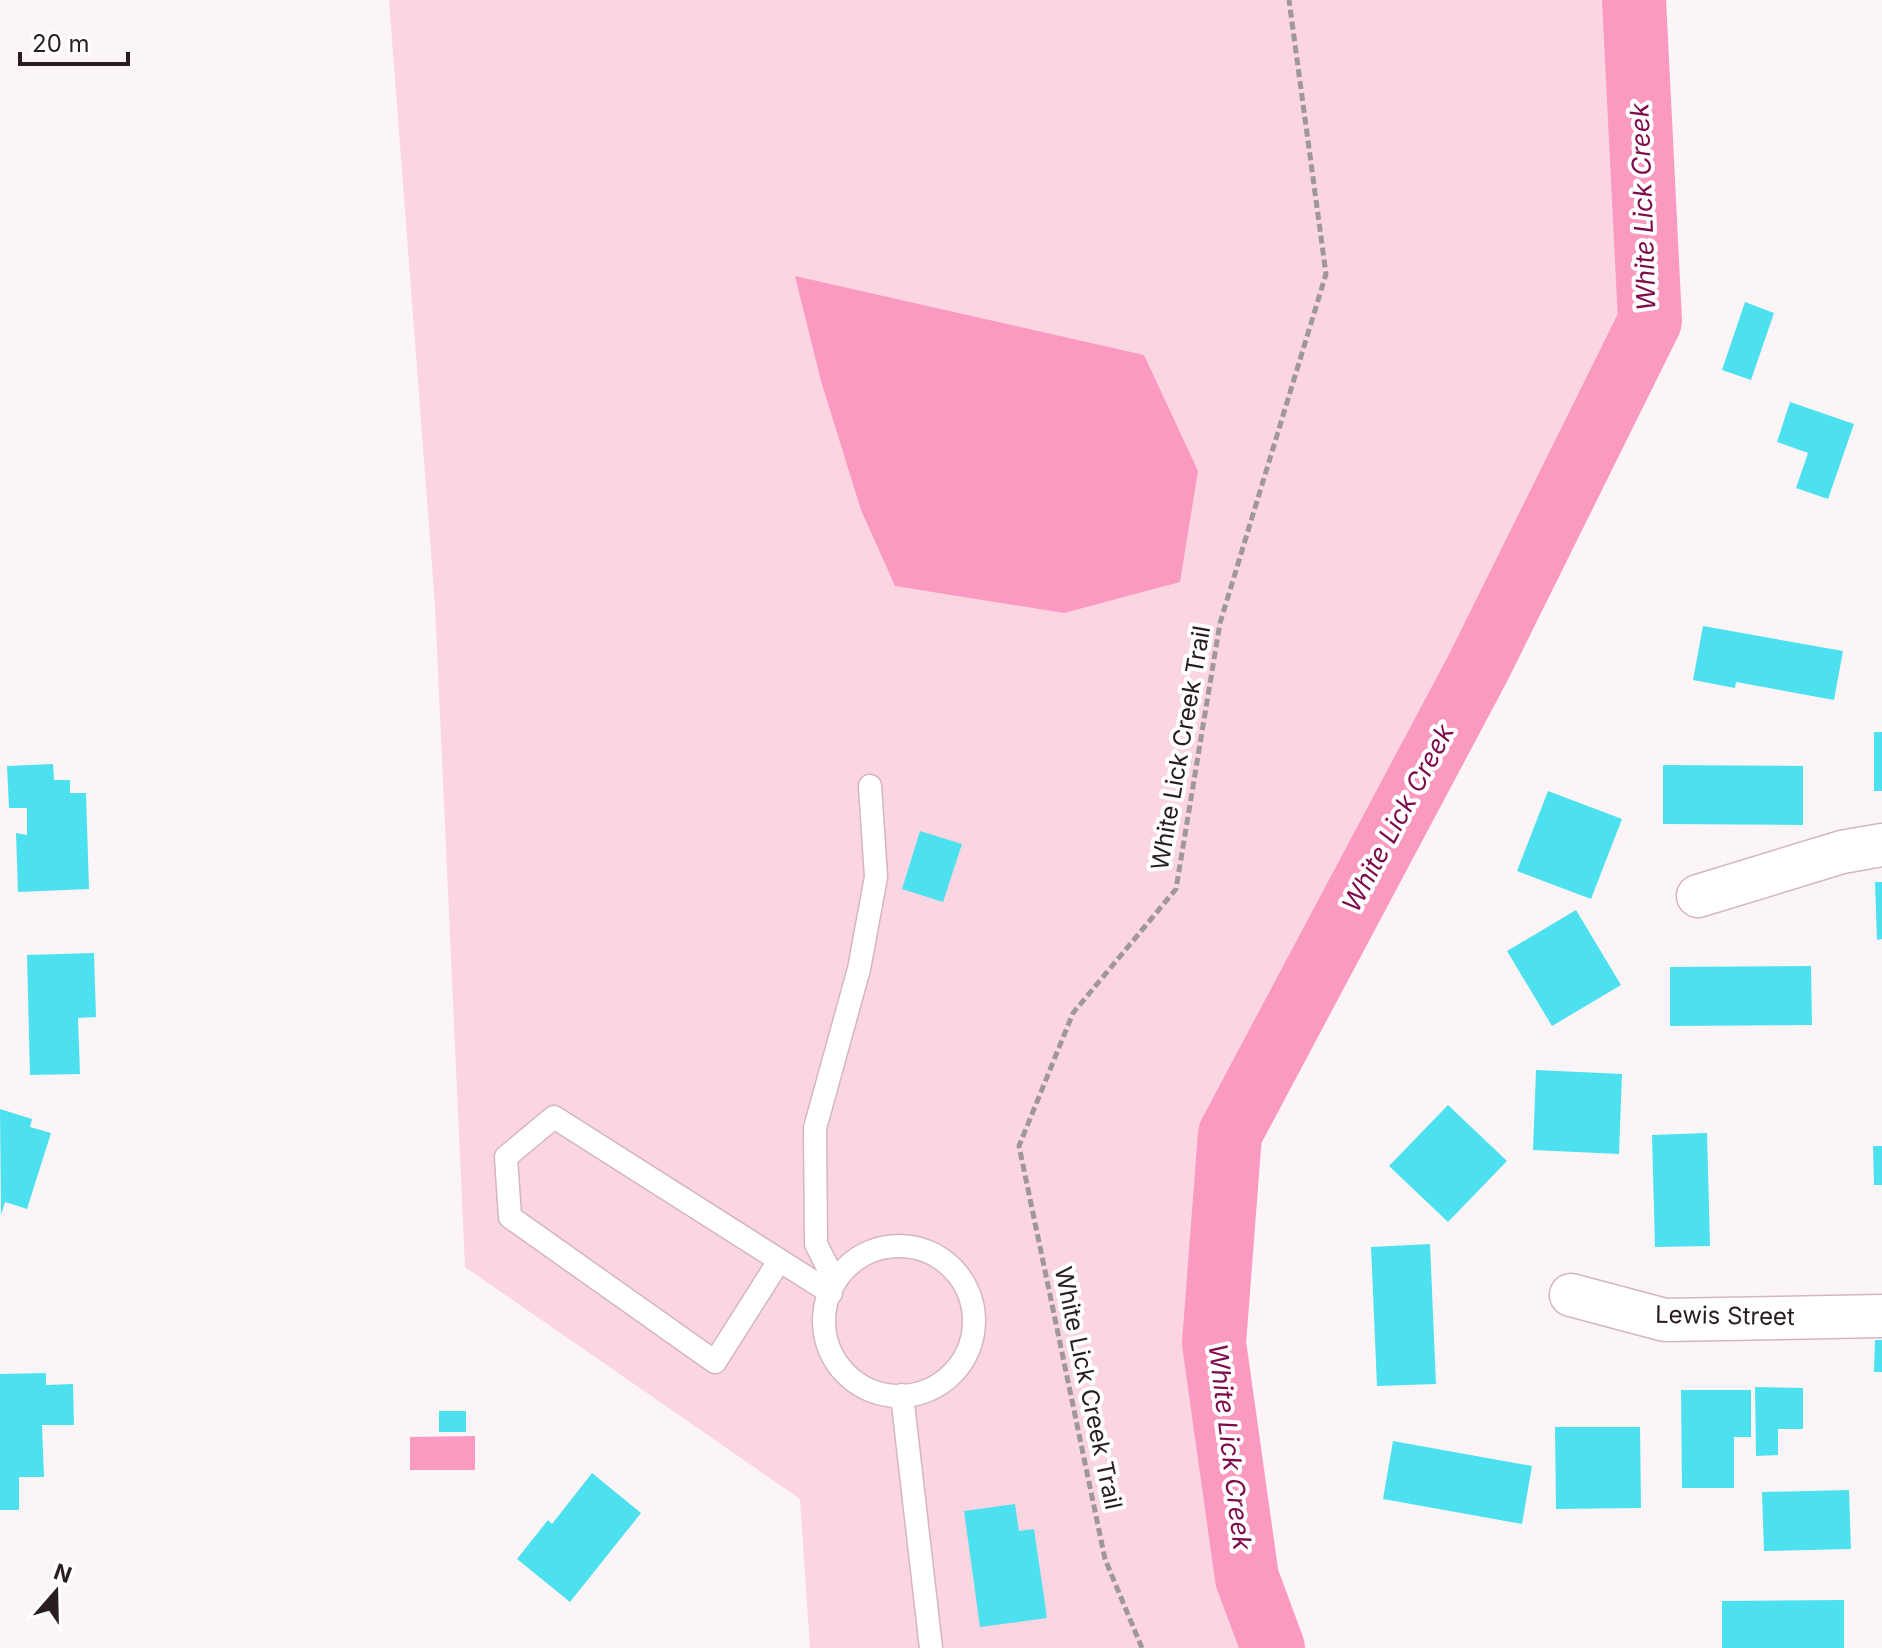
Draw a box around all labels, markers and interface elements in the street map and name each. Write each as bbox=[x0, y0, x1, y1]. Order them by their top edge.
scale bar bbox=[20, 16, 128, 66]
text: 20 m bbox=[32, 29, 90, 58]
water label: White Lick Creek bbox=[1623, 102, 1662, 311]
street label: White Lick Creek Trail bbox=[1145, 624, 1216, 872]
water label: White Lick Creek bbox=[1335, 718, 1460, 917]
street label: White Lick Creek Trail bbox=[1049, 1264, 1128, 1512]
street label: Lewis Street bbox=[1655, 1300, 1795, 1331]
water label: White Lick Creek bbox=[1202, 1342, 1259, 1553]
north arrow bbox=[16, 1552, 96, 1632]
text: N bbox=[51, 1558, 75, 1588]

